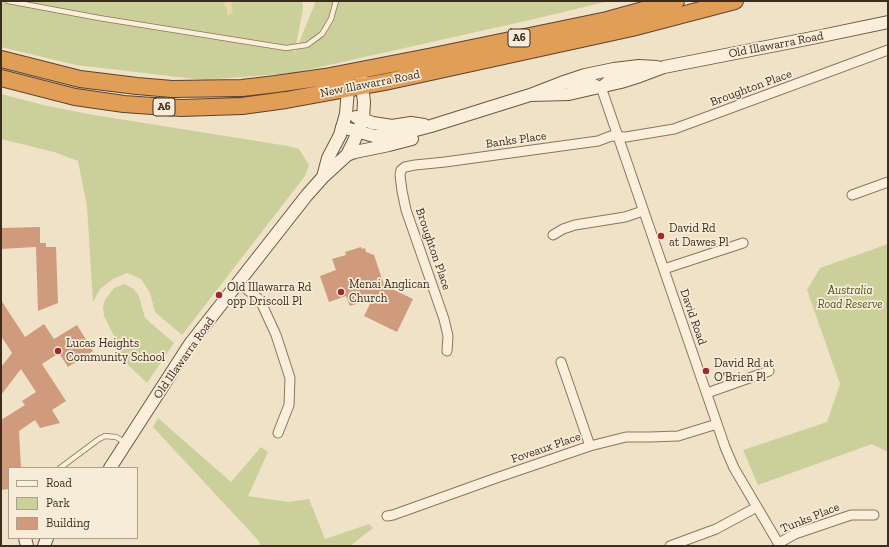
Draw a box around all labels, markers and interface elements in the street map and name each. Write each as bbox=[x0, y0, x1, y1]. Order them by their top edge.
road number: A6 bbox=[508, 29, 530, 47]
street label: Old Illawarra Road bbox=[727, 29, 825, 61]
street label: New Illawarra Road bbox=[319, 67, 421, 101]
street label: Broughton Place bbox=[708, 67, 794, 109]
road number: A6 bbox=[153, 98, 175, 116]
street label: Banks Place bbox=[485, 129, 547, 151]
street label: Broughton Place bbox=[412, 206, 454, 292]
place label: David Rd at Dawes Pl bbox=[669, 222, 729, 250]
marker: David Rd at Dawes Pl bbox=[656, 231, 666, 241]
place label: Menai Anglican Church bbox=[349, 278, 430, 306]
place label: Old Illawarra Rd opp Driscoll Pl bbox=[227, 281, 311, 309]
park label: Australia Road Reserve bbox=[817, 284, 883, 312]
marker: Menai Anglican Church bbox=[336, 287, 346, 297]
street label: David Road bbox=[677, 287, 709, 347]
marker: Old Illawarra Rd opp Driscoll Pl bbox=[214, 290, 224, 300]
street label: Old Illawarra Road bbox=[150, 314, 218, 402]
place label: Lucas Heights Community School bbox=[66, 337, 165, 365]
marker: Lucas Heights Community School bbox=[53, 346, 63, 356]
place label: David Rd at O'Brien Pl bbox=[714, 357, 774, 385]
marker: David Rd at O'Brien Pl bbox=[701, 366, 711, 376]
street label: Foveaux Place bbox=[509, 429, 583, 467]
legend bbox=[8, 467, 138, 539]
text: Road bbox=[46, 476, 72, 490]
text: Park bbox=[46, 496, 70, 510]
street label: Tunks Place bbox=[778, 500, 842, 536]
text: Building bbox=[46, 516, 90, 530]

